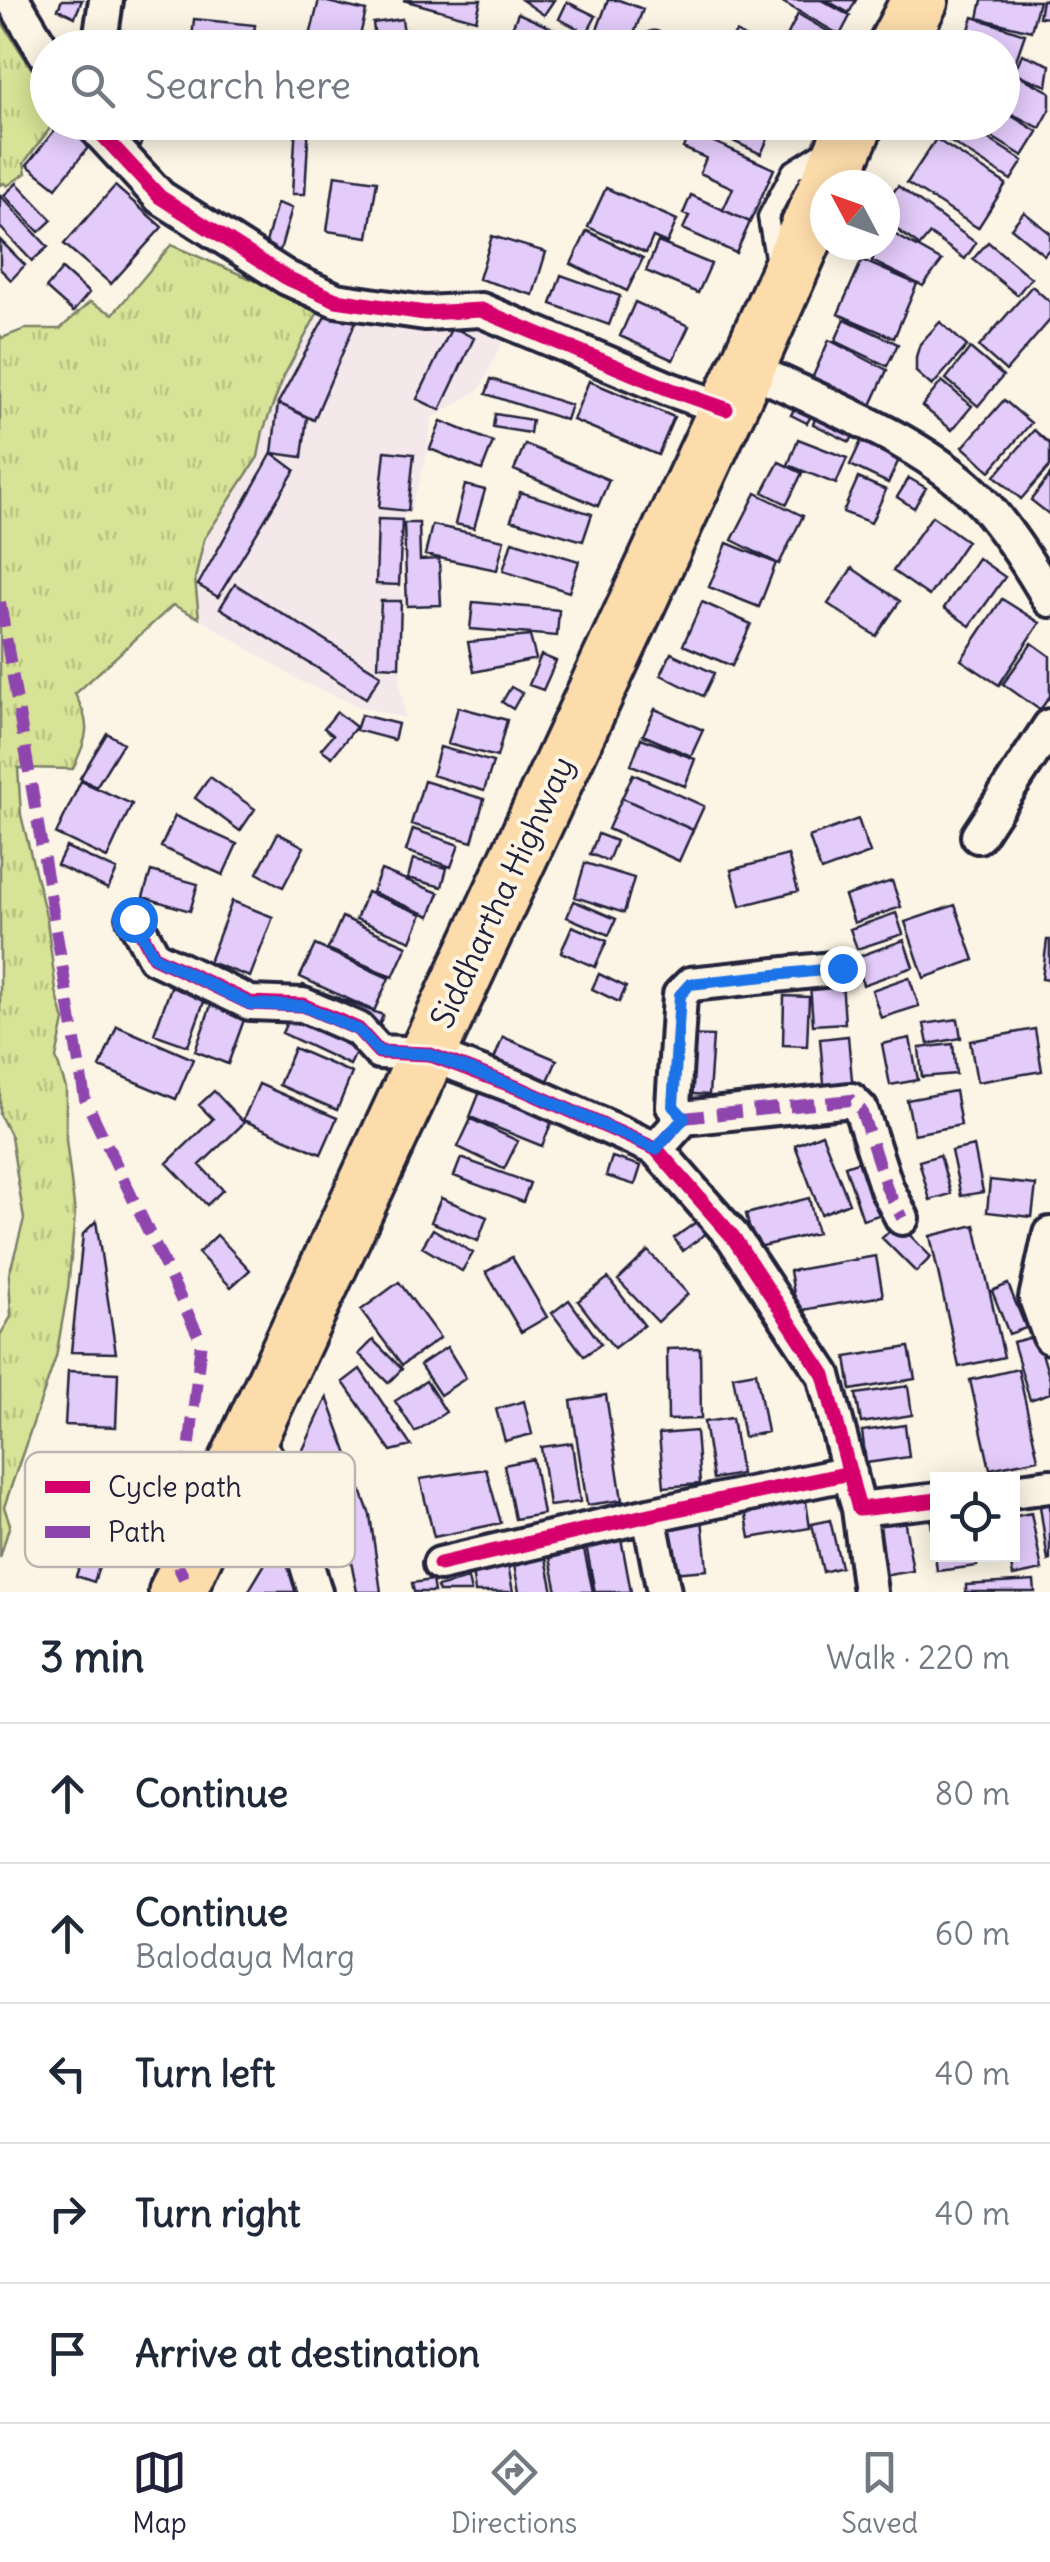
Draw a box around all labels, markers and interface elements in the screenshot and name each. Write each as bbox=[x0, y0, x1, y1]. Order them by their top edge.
search box bbox=[30, 30, 1020, 140]
icon: search bbox=[65, 58, 120, 113]
text: Search here bbox=[145, 62, 351, 109]
north arrow bbox=[810, 170, 900, 260]
street label: Siddhartha Highway bbox=[421, 750, 583, 1034]
route start bbox=[112, 897, 158, 943]
route end bbox=[820, 946, 866, 992]
legend bbox=[25, 1452, 355, 1567]
text: Cycle path bbox=[108, 1469, 242, 1505]
map controls bbox=[930, 1472, 1020, 1562]
button: locate bbox=[930, 1472, 1020, 1562]
text: Path bbox=[108, 1514, 166, 1550]
text: 3 min bbox=[40, 1631, 144, 1683]
text: Walk · 220 m bbox=[826, 1637, 1010, 1678]
icon: ahead bbox=[40, 1766, 95, 1821]
text: Continue bbox=[135, 1770, 288, 1817]
text: 80 m bbox=[935, 1773, 1010, 1814]
text: Continue bbox=[135, 1889, 288, 1936]
icon: ahead bbox=[40, 1906, 95, 1961]
text: 60 m bbox=[935, 1913, 1010, 1954]
text: Balodaya Marg bbox=[135, 1936, 355, 1977]
icon: left bbox=[40, 2046, 95, 2101]
text: Turn left bbox=[135, 2050, 275, 2097]
text: 40 m bbox=[935, 2053, 1010, 2094]
icon: right bbox=[40, 2186, 95, 2241]
text: Turn right bbox=[135, 2190, 301, 2237]
text: 40 m bbox=[935, 2193, 1010, 2234]
icon: arrive bbox=[40, 2326, 95, 2381]
text: Arrive at destination bbox=[135, 2330, 480, 2377]
tab: Map bbox=[132, 2445, 187, 2541]
tab: Directions bbox=[451, 2445, 577, 2541]
tab: Saved bbox=[841, 2445, 918, 2541]

